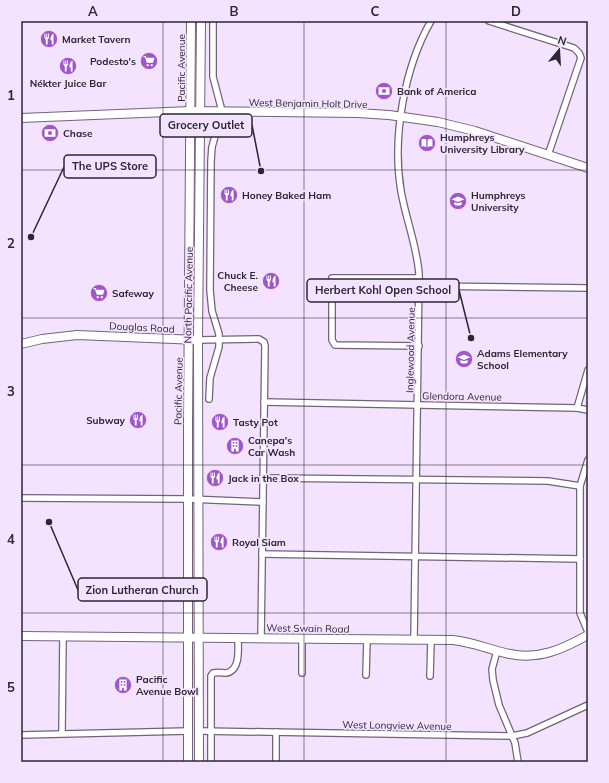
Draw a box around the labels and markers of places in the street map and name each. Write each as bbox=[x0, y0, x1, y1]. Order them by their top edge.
restaurant icon: Market Tavern bbox=[39, 29, 59, 49]
place label: Market Tavern bbox=[62, 33, 131, 46]
supermarket icon: Podesto's bbox=[139, 51, 159, 71]
place label: Podesto's bbox=[90, 55, 136, 68]
restaurant icon: Nékter Juice Bar bbox=[58, 56, 78, 76]
place label: Nékter Juice Bar bbox=[30, 77, 106, 90]
bank icon: Bank of America bbox=[374, 81, 394, 101]
place label: Bank of America bbox=[397, 85, 476, 98]
callout: Grocery Outlet bbox=[160, 114, 252, 137]
bank icon: Chase bbox=[40, 123, 60, 143]
place label: Chase bbox=[63, 127, 93, 140]
place label: Humphreys University Library bbox=[440, 131, 525, 156]
library icon: Humphreys University Library bbox=[417, 133, 437, 153]
callout: The UPS Store bbox=[64, 155, 156, 178]
restaurant icon: Honey Baked Ham bbox=[219, 185, 239, 205]
place label: Honey Baked Ham bbox=[242, 189, 331, 202]
place label: Humphreys University bbox=[471, 189, 526, 214]
school or university icon: Humphreys University bbox=[448, 191, 468, 211]
place label: Chuck E. Cheese bbox=[217, 269, 259, 294]
restaurant icon: Chuck E. Cheese bbox=[261, 271, 281, 291]
callout: Herbert Kohl Open School bbox=[307, 279, 459, 302]
supermarket icon: Safeway bbox=[89, 283, 109, 303]
place label: Safeway bbox=[112, 287, 154, 300]
place label: Adams Elementary School bbox=[477, 347, 568, 372]
school or university icon: Adams Elementary School bbox=[454, 349, 474, 369]
restaurant icon: Subway bbox=[128, 410, 148, 430]
restaurant icon: Tasty Pot bbox=[210, 412, 230, 432]
place label: Subway bbox=[86, 414, 126, 427]
place label: Tasty Pot bbox=[233, 416, 278, 429]
place label: Canepa's Car Wash bbox=[248, 434, 295, 459]
building icon: Canepa's Car Wash bbox=[225, 436, 245, 456]
restaurant icon: Jack in the Box bbox=[205, 468, 225, 488]
place label: Jack in the Box bbox=[228, 472, 299, 485]
restaurant icon: Royal Siam bbox=[209, 532, 229, 552]
place label: Royal Siam bbox=[232, 536, 286, 549]
callout: Zion Lutheran Church bbox=[78, 578, 207, 601]
place label: Pacific Avenue Bowl bbox=[136, 673, 198, 698]
building icon: Pacific Avenue Bowl bbox=[113, 675, 133, 695]

